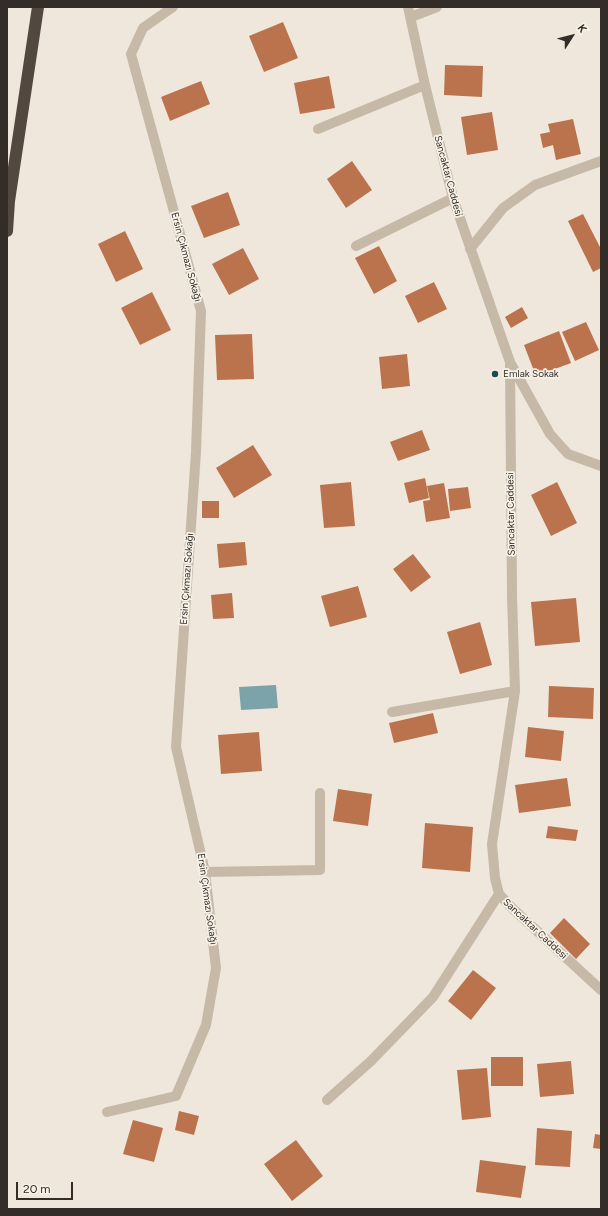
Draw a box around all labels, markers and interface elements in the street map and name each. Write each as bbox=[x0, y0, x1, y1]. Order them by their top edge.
north arrow bbox=[552, 16, 592, 56]
text: K bbox=[575, 22, 590, 35]
street label: Sancaktar Caddesi bbox=[431, 134, 465, 218]
street label: Ersin Çıkmazı Sokağı bbox=[168, 211, 204, 303]
place label: Emlak Sokak bbox=[503, 368, 559, 380]
marker: Emlak Sokak bbox=[490, 369, 500, 379]
street label: Sancaktar Caddesi bbox=[504, 472, 518, 556]
street label: Ersin Çıkmazı Sokağı bbox=[178, 533, 196, 625]
street label: Ersin Çıkmazı Sokağı bbox=[195, 853, 219, 945]
street label: Sancaktar Caddesi bbox=[500, 896, 570, 962]
scale bar bbox=[18, 1174, 75, 1200]
text: 20 m bbox=[23, 1182, 51, 1196]

